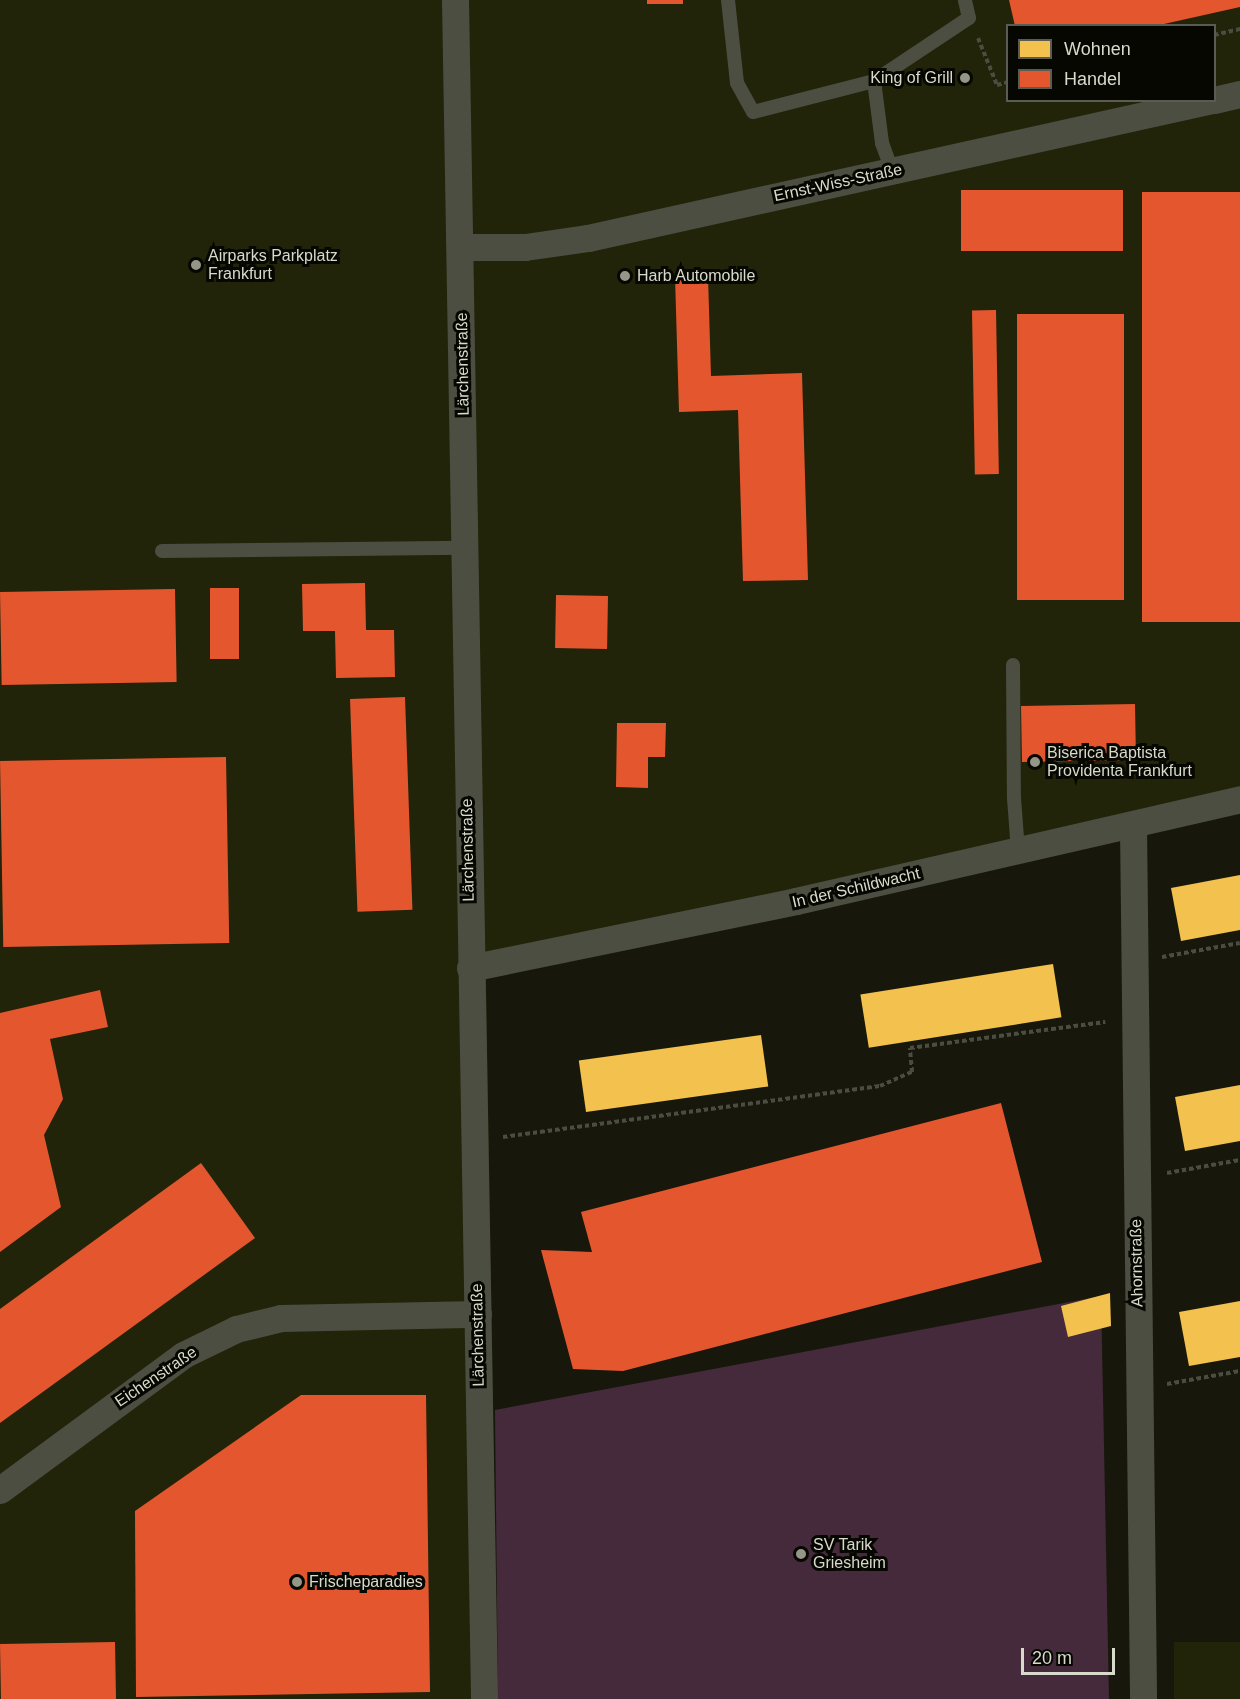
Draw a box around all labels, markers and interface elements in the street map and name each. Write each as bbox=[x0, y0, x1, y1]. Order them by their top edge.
legend bbox=[1006, 24, 1216, 102]
text: Wohnen bbox=[1064, 39, 1131, 59]
place label: King of Grill bbox=[870, 68, 953, 88]
text: Handel bbox=[1064, 69, 1121, 89]
marker: King of Grill bbox=[958, 71, 972, 85]
street label: Ernst-Wiss-Straße bbox=[772, 160, 904, 206]
place label: Airparks Parkplatz Frankfurt bbox=[208, 246, 338, 284]
marker: Airparks Parkplatz Frankfurt bbox=[189, 258, 203, 272]
place label: Harb Automobile bbox=[637, 266, 756, 286]
marker: Harb Automobile bbox=[618, 269, 632, 283]
street label: Lärchenstraße bbox=[453, 312, 473, 416]
place label: Biserica Baptista Providenta Frankfurt bbox=[1047, 743, 1192, 781]
marker: Biserica Baptista Providenta Frankfurt bbox=[1028, 755, 1042, 769]
street label: Lärchenstraße bbox=[458, 798, 478, 902]
street label: In der Schildwacht bbox=[790, 864, 922, 912]
street label: Ahornstraße bbox=[1127, 1219, 1147, 1307]
street label: Lärchenstraße bbox=[468, 1283, 488, 1387]
street label: Eichenstraße bbox=[112, 1343, 200, 1411]
place label: SV Tarik Griesheim bbox=[813, 1535, 886, 1573]
marker: SV Tarik Griesheim bbox=[794, 1547, 808, 1561]
place label: Frischeparadies bbox=[309, 1572, 423, 1592]
marker: Frischeparadies bbox=[290, 1575, 304, 1589]
scale bar bbox=[1024, 1636, 1118, 1674]
text: 20 m bbox=[1032, 1648, 1072, 1668]

